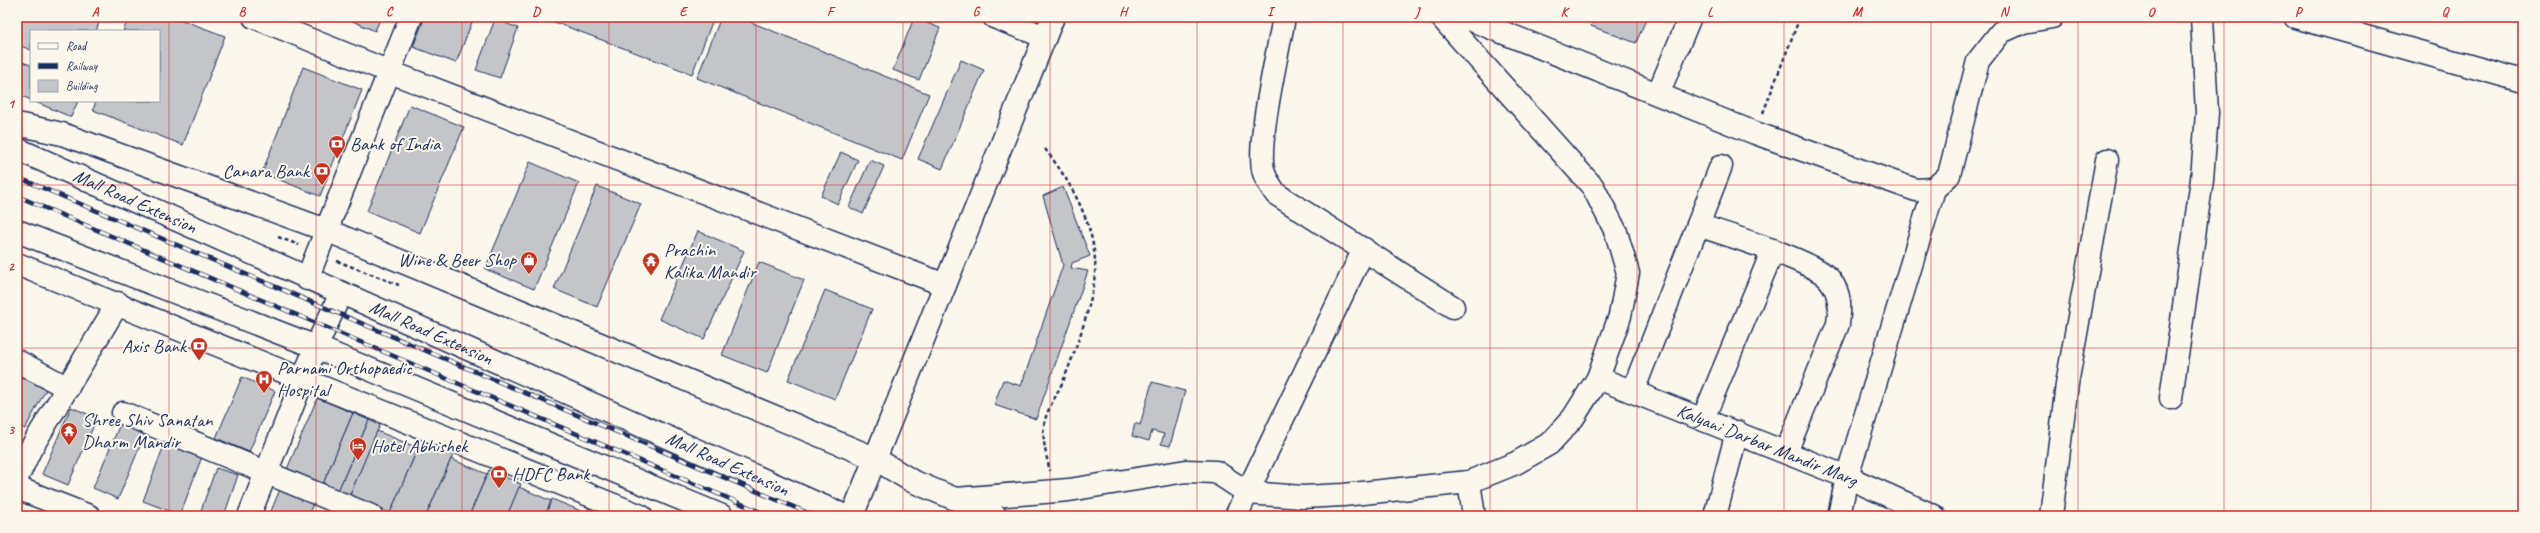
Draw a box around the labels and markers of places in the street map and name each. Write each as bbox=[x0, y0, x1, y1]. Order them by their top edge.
place label: Bank of India bbox=[350, 132, 442, 156]
bank icon: Bank of India bbox=[327, 134, 347, 159]
place label: Canara Bank bbox=[223, 159, 311, 183]
bank icon: Canara Bank bbox=[312, 161, 332, 186]
place label: Prachin Kalika Mandir bbox=[664, 238, 757, 284]
place label: Wine & Beer Shop bbox=[398, 248, 518, 272]
shop icon: Wine & Beer Shop bbox=[519, 250, 539, 275]
temple icon: Prachin Kalika Mandir bbox=[641, 251, 661, 276]
place label: Axis Bank bbox=[122, 334, 188, 358]
bank icon: Axis Bank bbox=[189, 336, 209, 361]
place label: Parnami Orthopaedic Hospital bbox=[277, 356, 413, 402]
hospital icon: Parnami Orthopaedic Hospital bbox=[254, 369, 274, 394]
place label: Shree Shiv Sanatan Dharm Mandir bbox=[82, 408, 213, 454]
temple icon: Shree Shiv Sanatan Dharm Mandir bbox=[59, 421, 79, 446]
place label: Hotel Abhishek bbox=[371, 434, 469, 458]
hotel icon: Hotel Abhishek bbox=[348, 436, 368, 461]
place label: HDFC Bank bbox=[512, 462, 590, 486]
bank icon: HDFC Bank bbox=[489, 464, 509, 489]

